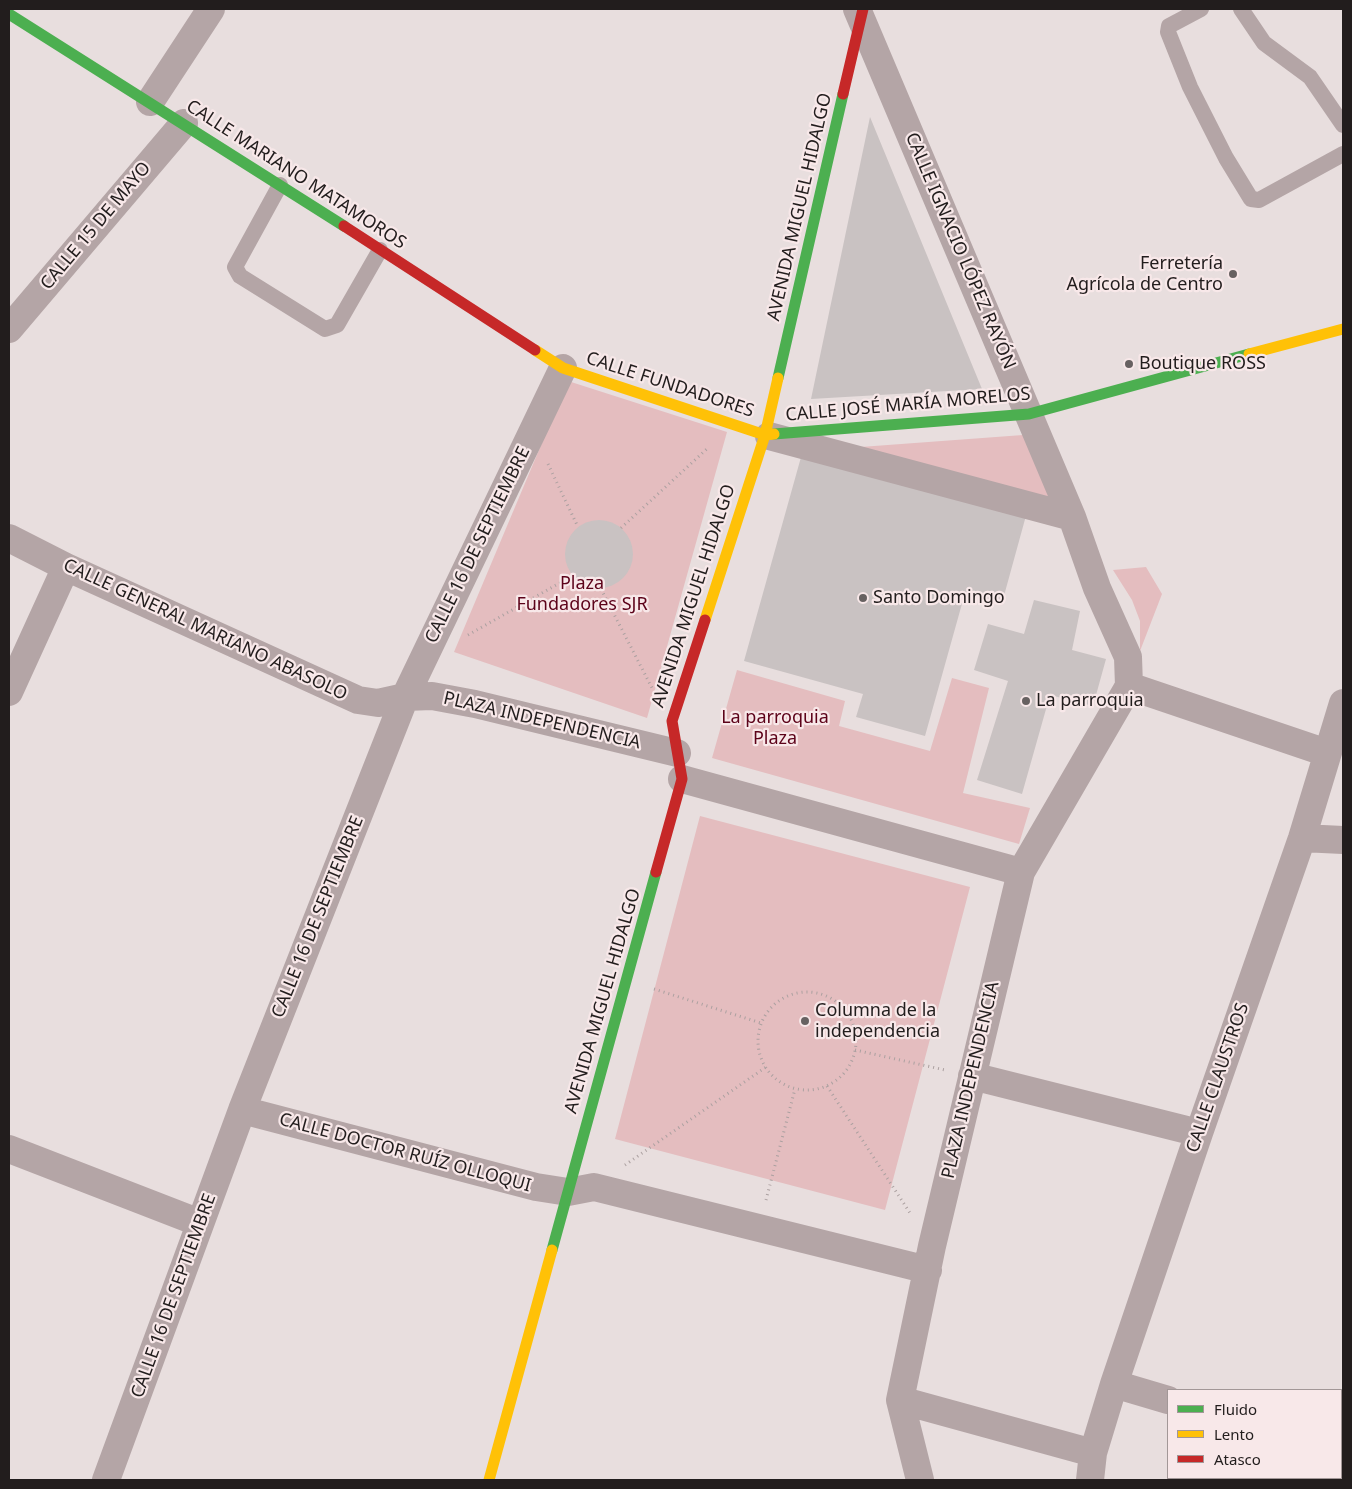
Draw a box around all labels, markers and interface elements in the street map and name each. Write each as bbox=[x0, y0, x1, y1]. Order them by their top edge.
street label: AVENIDA MIGUEL HIDALGO bbox=[763, 91, 837, 323]
street label: CALLE MARIANO MATAMOROS bbox=[182, 96, 410, 254]
street label: CALLE IGNACIO LÓPEZ RAYÓN bbox=[900, 129, 1020, 373]
street label: CALLE 15 DE MAYO bbox=[36, 158, 156, 294]
place label: Ferretería Agrícola de Centro bbox=[1066, 253, 1223, 296]
marker: Ferretería Agrícola de Centro bbox=[1227, 268, 1239, 280]
street label: CALLE FUNDADORES bbox=[583, 348, 757, 422]
place label: Boutique ROSS bbox=[1139, 353, 1266, 375]
marker: Boutique ROSS bbox=[1123, 358, 1135, 370]
street label: CALLE JOSÉ MARÍA MORELOS bbox=[785, 384, 1031, 426]
street label: CALLE 16 DE SEPTIEMBRE bbox=[421, 443, 535, 647]
street label: AVENIDA MIGUEL HIDALGO bbox=[648, 482, 740, 710]
street label: CALLE GENERAL MARIANO ABASOLO bbox=[60, 555, 350, 705]
park label: Plaza Fundadores SJR bbox=[516, 573, 648, 616]
place label: Santo Domingo bbox=[873, 587, 1005, 609]
marker: Santo Domingo bbox=[857, 592, 869, 604]
street label: PLAZA INDEPENDENCIA bbox=[441, 688, 643, 754]
place label: La parroquia bbox=[1036, 690, 1144, 712]
marker: La parroquia bbox=[1020, 695, 1032, 707]
park label: La parroquia Plaza bbox=[721, 707, 829, 750]
street label: CALLE 16 DE SEPTIEMBRE bbox=[268, 813, 368, 1021]
street label: AVENIDA MIGUEL HIDALGO bbox=[560, 886, 646, 1116]
street label: PLAZA INDEPENDENCIA bbox=[938, 979, 1004, 1181]
place label: Columna de la independencia bbox=[815, 1000, 940, 1042]
street label: CALLE CLAUSTROS bbox=[1182, 1000, 1254, 1156]
marker: Columna de la independencia bbox=[799, 1015, 811, 1027]
street label: CALLE DOCTOR RUÍZ OLLOQUI bbox=[277, 1109, 533, 1197]
street label: CALLE 16 DE SEPTIEMBRE bbox=[127, 1191, 221, 1401]
legend bbox=[1167, 1389, 1342, 1479]
text: Fluido bbox=[1214, 1399, 1257, 1419]
text: Lento bbox=[1214, 1424, 1254, 1444]
text: Atasco bbox=[1214, 1449, 1261, 1469]

